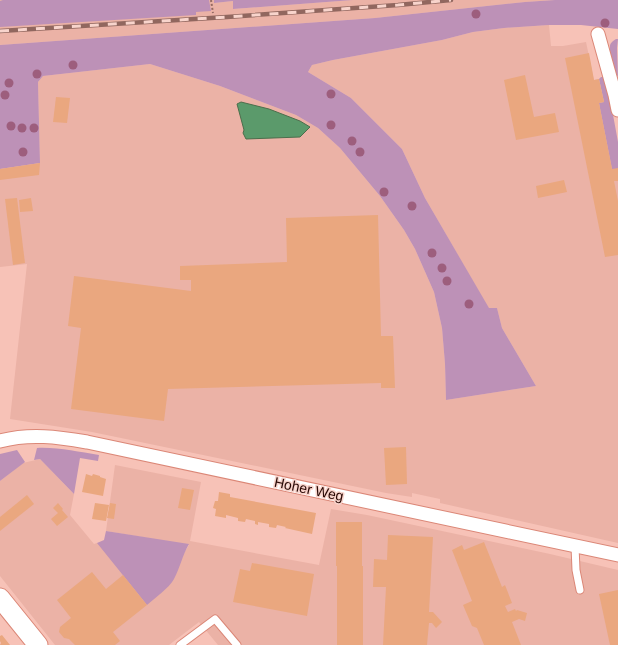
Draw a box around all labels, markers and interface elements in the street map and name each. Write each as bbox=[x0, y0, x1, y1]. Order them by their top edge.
street label: Hoher Weg bbox=[273, 474, 345, 504]

